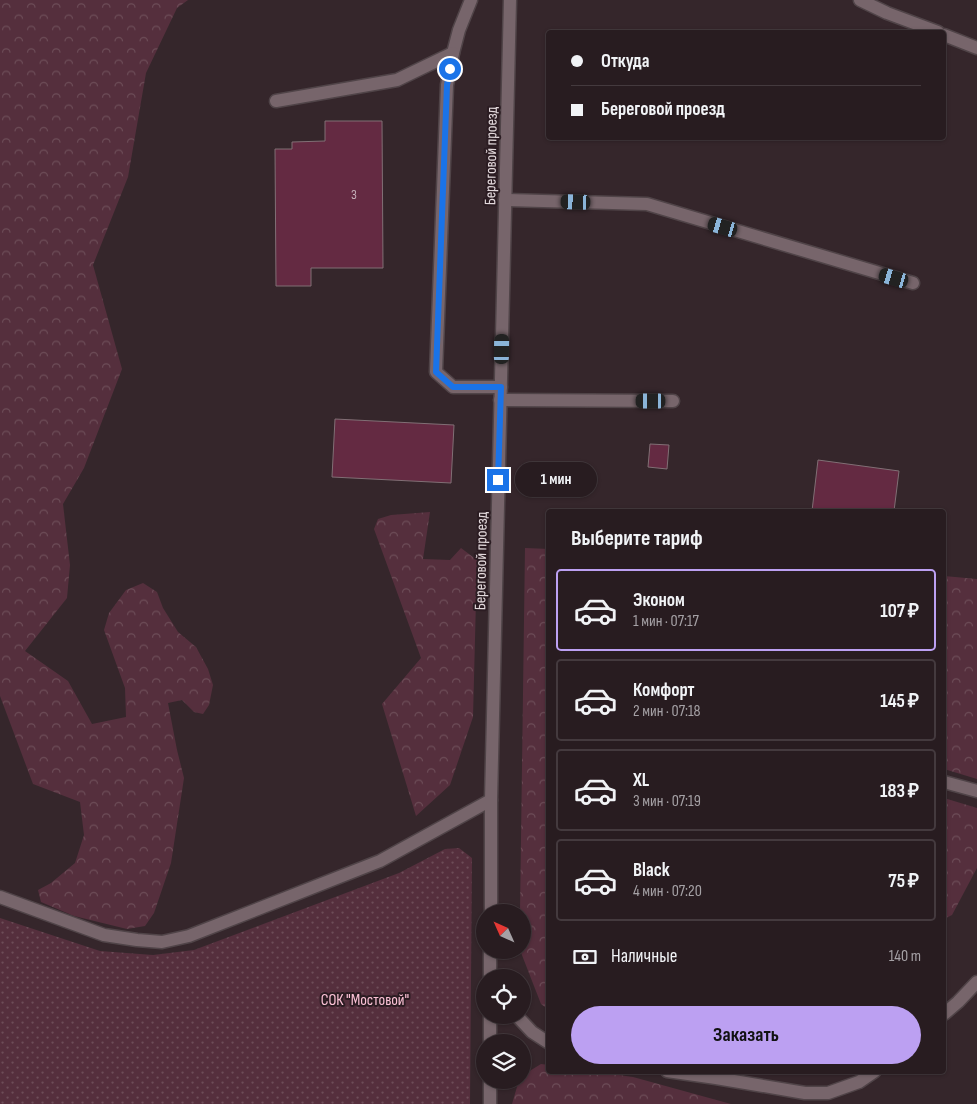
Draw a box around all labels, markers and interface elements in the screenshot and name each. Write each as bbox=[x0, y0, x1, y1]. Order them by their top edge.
text: Откуда bbox=[601, 50, 650, 73]
route start bbox=[439, 58, 461, 80]
text: Береговой проезд bbox=[601, 98, 725, 121]
street label: Береговой проезд bbox=[481, 106, 502, 205]
house number: 3 bbox=[351, 186, 357, 203]
car bbox=[560, 194, 591, 210]
car bbox=[706, 216, 739, 238]
car bbox=[877, 267, 910, 289]
car bbox=[494, 334, 509, 364]
car bbox=[636, 394, 666, 409]
callout: 1 мин bbox=[516, 462, 598, 498]
route end bbox=[487, 469, 509, 491]
text: 1 мин bbox=[540, 470, 572, 489]
street label: Береговой проезд bbox=[471, 511, 492, 610]
text: Выберите тариф bbox=[571, 525, 703, 552]
icon: car bbox=[573, 588, 618, 633]
text: Эконом bbox=[633, 589, 685, 612]
text: 107 ₽ bbox=[880, 600, 919, 623]
text: 1 мин · 07:17 bbox=[633, 612, 699, 631]
icon: car bbox=[573, 678, 618, 723]
text: Комфорт bbox=[633, 679, 695, 702]
text: 145 ₽ bbox=[880, 690, 919, 713]
text: 2 мин · 07:18 bbox=[633, 702, 701, 721]
icon: car bbox=[573, 768, 618, 813]
text: XL bbox=[633, 769, 649, 792]
text: 183 ₽ bbox=[880, 780, 919, 803]
text: 3 мин · 07:19 bbox=[633, 792, 701, 811]
icon: car bbox=[573, 858, 618, 903]
text: Black bbox=[633, 859, 670, 882]
text: 75 ₽ bbox=[888, 870, 919, 893]
text: 4 мин · 07:20 bbox=[633, 882, 702, 901]
north arrow bbox=[476, 904, 531, 959]
map controls bbox=[476, 904, 531, 1089]
icon: cash bbox=[571, 943, 599, 971]
text: Наличные bbox=[611, 945, 677, 968]
text: 140 m bbox=[889, 947, 921, 966]
button: locate bbox=[476, 969, 531, 1024]
park label: СОК "Мостовой" bbox=[321, 991, 409, 1010]
button: Заказать bbox=[571, 1006, 921, 1064]
button: layers bbox=[476, 1034, 531, 1089]

